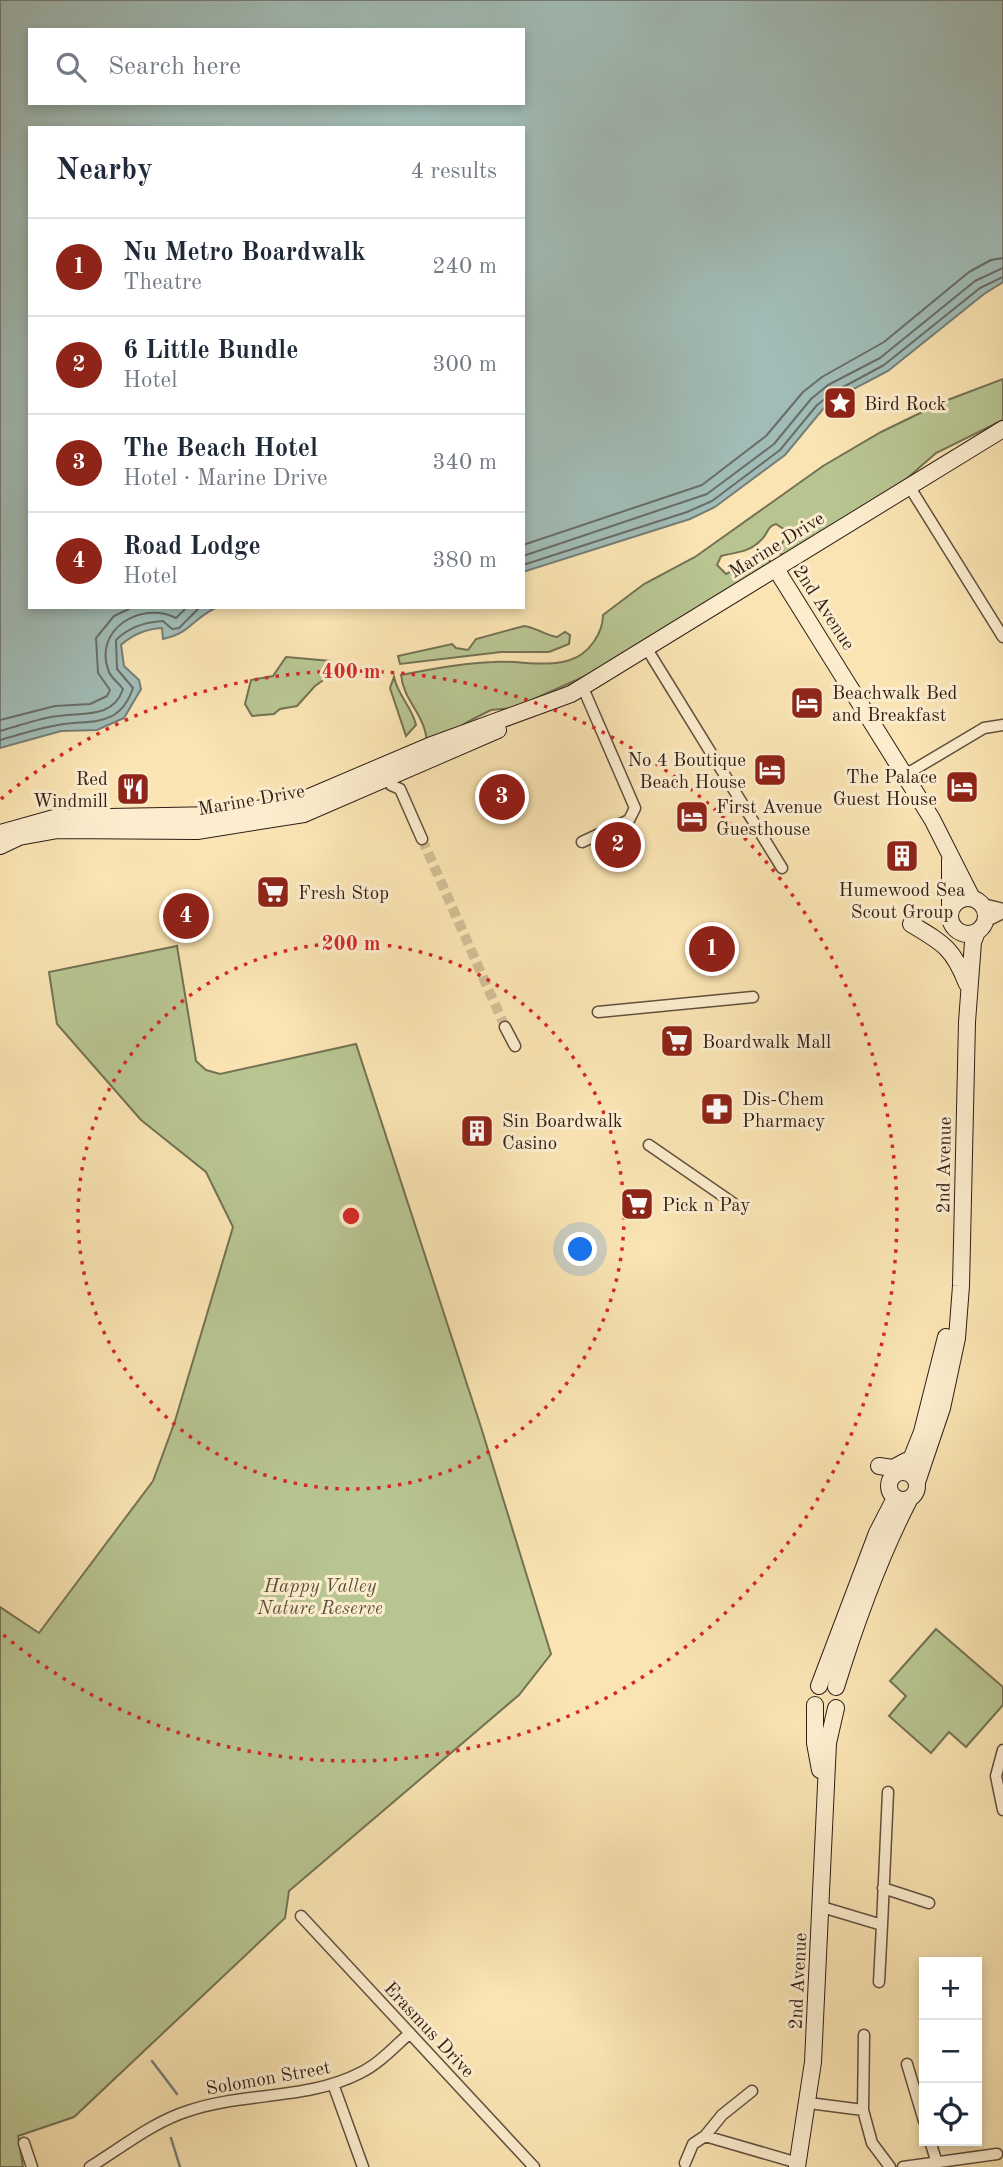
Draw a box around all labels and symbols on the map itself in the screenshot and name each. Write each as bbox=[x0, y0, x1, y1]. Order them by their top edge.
place icon: Bird Rock bbox=[821, 384, 859, 422]
place label: Bird Rock bbox=[864, 396, 947, 415]
street label: Marine Drive bbox=[726, 509, 828, 583]
street label: 2nd Avenue bbox=[789, 563, 857, 654]
text: 400 m bbox=[321, 662, 381, 683]
hotel icon: Beachwalk Bed and Breakfast bbox=[788, 684, 826, 722]
place label: Beachwalk Bed and Breakfast bbox=[832, 685, 958, 726]
hotel icon: No 4 Boutique Beach House bbox=[751, 751, 789, 789]
place label: No 4 Boutique Beach House bbox=[627, 752, 746, 793]
hotel icon: The Palace Guest House bbox=[943, 768, 981, 806]
place label: The Palace Guest House bbox=[833, 769, 937, 810]
restaurant icon: Red Windmill bbox=[114, 770, 152, 808]
place label: Red Windmill bbox=[33, 771, 108, 812]
pin: 3 bbox=[479, 771, 525, 823]
street label: Marine Drive bbox=[197, 783, 306, 820]
hotel icon: First Avenue Guesthouse bbox=[673, 798, 711, 836]
place label: First Avenue Guesthouse bbox=[716, 799, 822, 840]
pin: 2 bbox=[595, 819, 641, 871]
building icon: Humewood Sea Scout Group bbox=[883, 837, 921, 875]
supermarket icon: Fresh Stop bbox=[254, 873, 292, 911]
place label: Humewood Sea Scout Group bbox=[839, 882, 966, 923]
place label: Fresh Stop bbox=[298, 885, 389, 904]
pin: 4 bbox=[163, 890, 209, 942]
pin: 1 bbox=[689, 923, 735, 975]
text: 200 m bbox=[321, 934, 381, 955]
supermarket icon: Boardwalk Mall bbox=[658, 1022, 696, 1060]
place label: Boardwalk Mall bbox=[702, 1034, 831, 1053]
pharmacy icon: Dis-Chem Pharmacy bbox=[698, 1090, 736, 1128]
place label: Dis-Chem Pharmacy bbox=[742, 1091, 825, 1132]
building icon: Sin Boardwalk Casino bbox=[458, 1112, 496, 1150]
place label: Sin Boardwalk Casino bbox=[502, 1113, 623, 1154]
street label: 2nd Avenue bbox=[935, 1116, 956, 1214]
supermarket icon: Pick n Pay bbox=[618, 1185, 656, 1223]
place label: Pick n Pay bbox=[662, 1197, 750, 1216]
centre of rings bbox=[339, 1204, 363, 1228]
your location bbox=[563, 1232, 597, 1266]
park label: Happy Valley Nature Reserve bbox=[256, 1578, 383, 1619]
street label: 2nd Avenue bbox=[787, 1932, 812, 2030]
street label: Erasmus Drive bbox=[379, 1979, 477, 2082]
street label: Solomon Street bbox=[205, 2059, 332, 2100]

